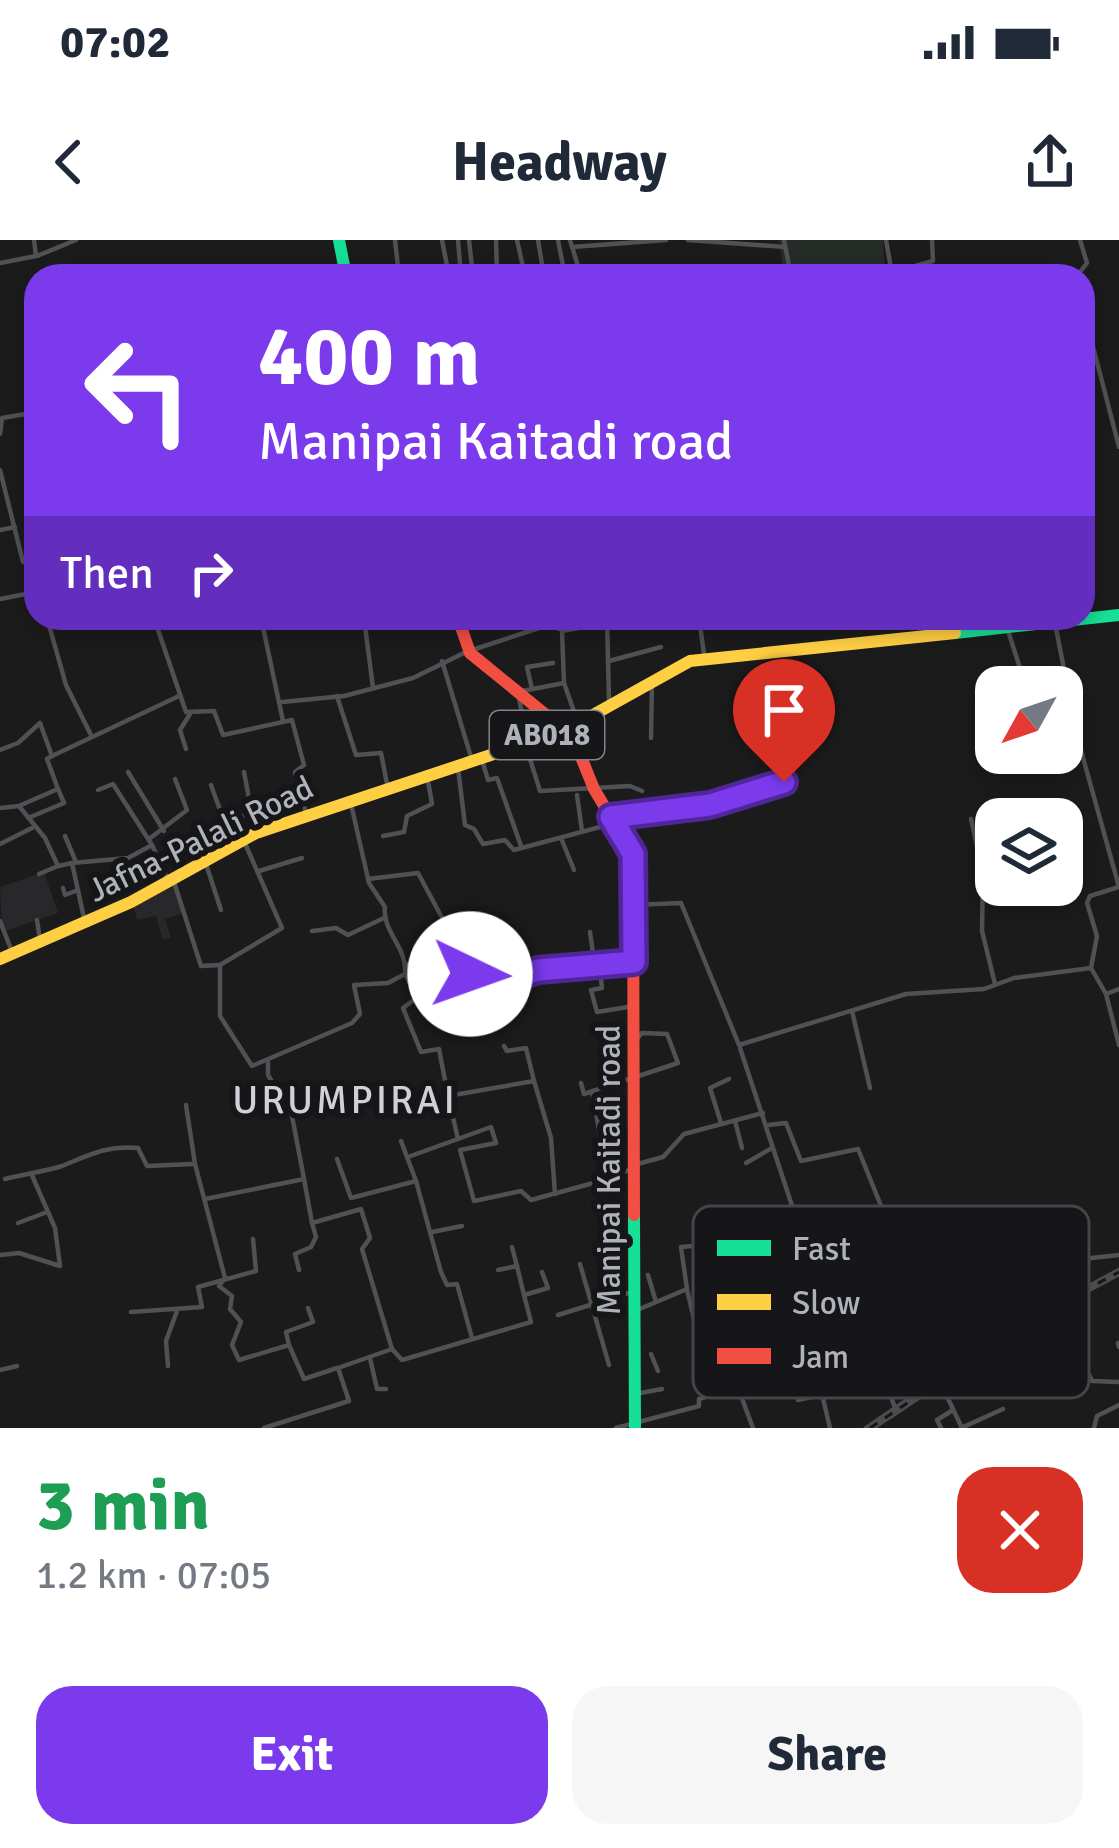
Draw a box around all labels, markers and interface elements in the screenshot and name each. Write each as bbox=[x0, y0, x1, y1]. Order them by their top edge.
text: 07:02 bbox=[60, 15, 170, 70]
icon: back bbox=[36, 129, 102, 195]
text: Headway bbox=[452, 129, 667, 196]
icon: share bbox=[1017, 129, 1083, 195]
text: 400 m bbox=[258, 305, 480, 409]
icon: left bbox=[60, 312, 216, 468]
text: Manipai Kaitadi road bbox=[258, 408, 733, 475]
icon: right bbox=[178, 540, 244, 606]
text: Then bbox=[60, 546, 154, 601]
pin bbox=[733, 659, 835, 782]
north arrow bbox=[975, 666, 1083, 774]
map controls bbox=[975, 666, 1083, 906]
icon: arrive bbox=[751, 677, 817, 743]
road number: AB018 bbox=[490, 711, 604, 759]
street label: Jafna-Palali Road bbox=[81, 767, 320, 912]
button: layers bbox=[975, 798, 1083, 906]
position arrow bbox=[407, 911, 533, 1037]
street label: Manipai Kaitadi road bbox=[589, 1025, 630, 1315]
district label: URUMPIRAI bbox=[232, 1076, 458, 1124]
legend bbox=[693, 1206, 1089, 1398]
text: Fast bbox=[792, 1229, 851, 1270]
text: Slow bbox=[792, 1283, 861, 1324]
text: Jam bbox=[792, 1337, 849, 1378]
text: 3 min bbox=[36, 1461, 210, 1550]
button: close bbox=[957, 1467, 1083, 1593]
text: 1.2 km · 07:05 bbox=[36, 1551, 271, 1599]
button: Exit bbox=[36, 1686, 548, 1824]
button: Share bbox=[572, 1686, 1083, 1824]

